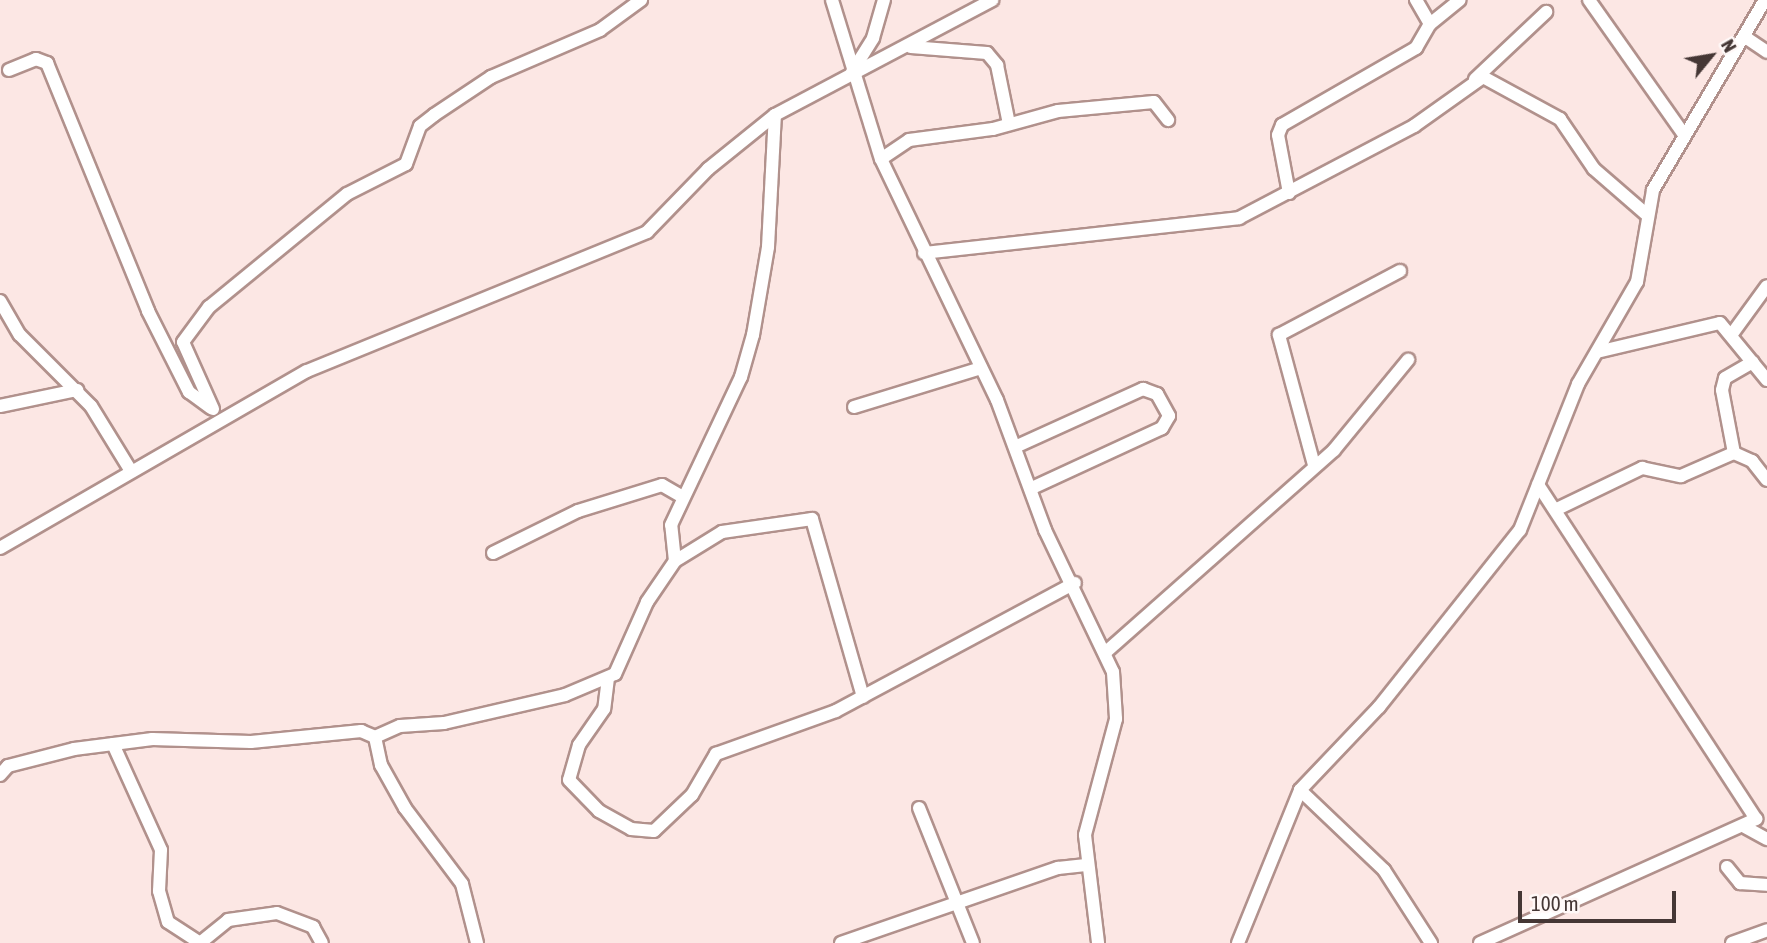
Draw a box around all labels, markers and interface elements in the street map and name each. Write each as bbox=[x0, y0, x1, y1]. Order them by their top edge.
north arrow bbox=[1676, 21, 1746, 91]
text: N bbox=[1717, 35, 1742, 56]
scale bar bbox=[1522, 876, 1680, 920]
text: 100 m bbox=[1531, 891, 1579, 915]

